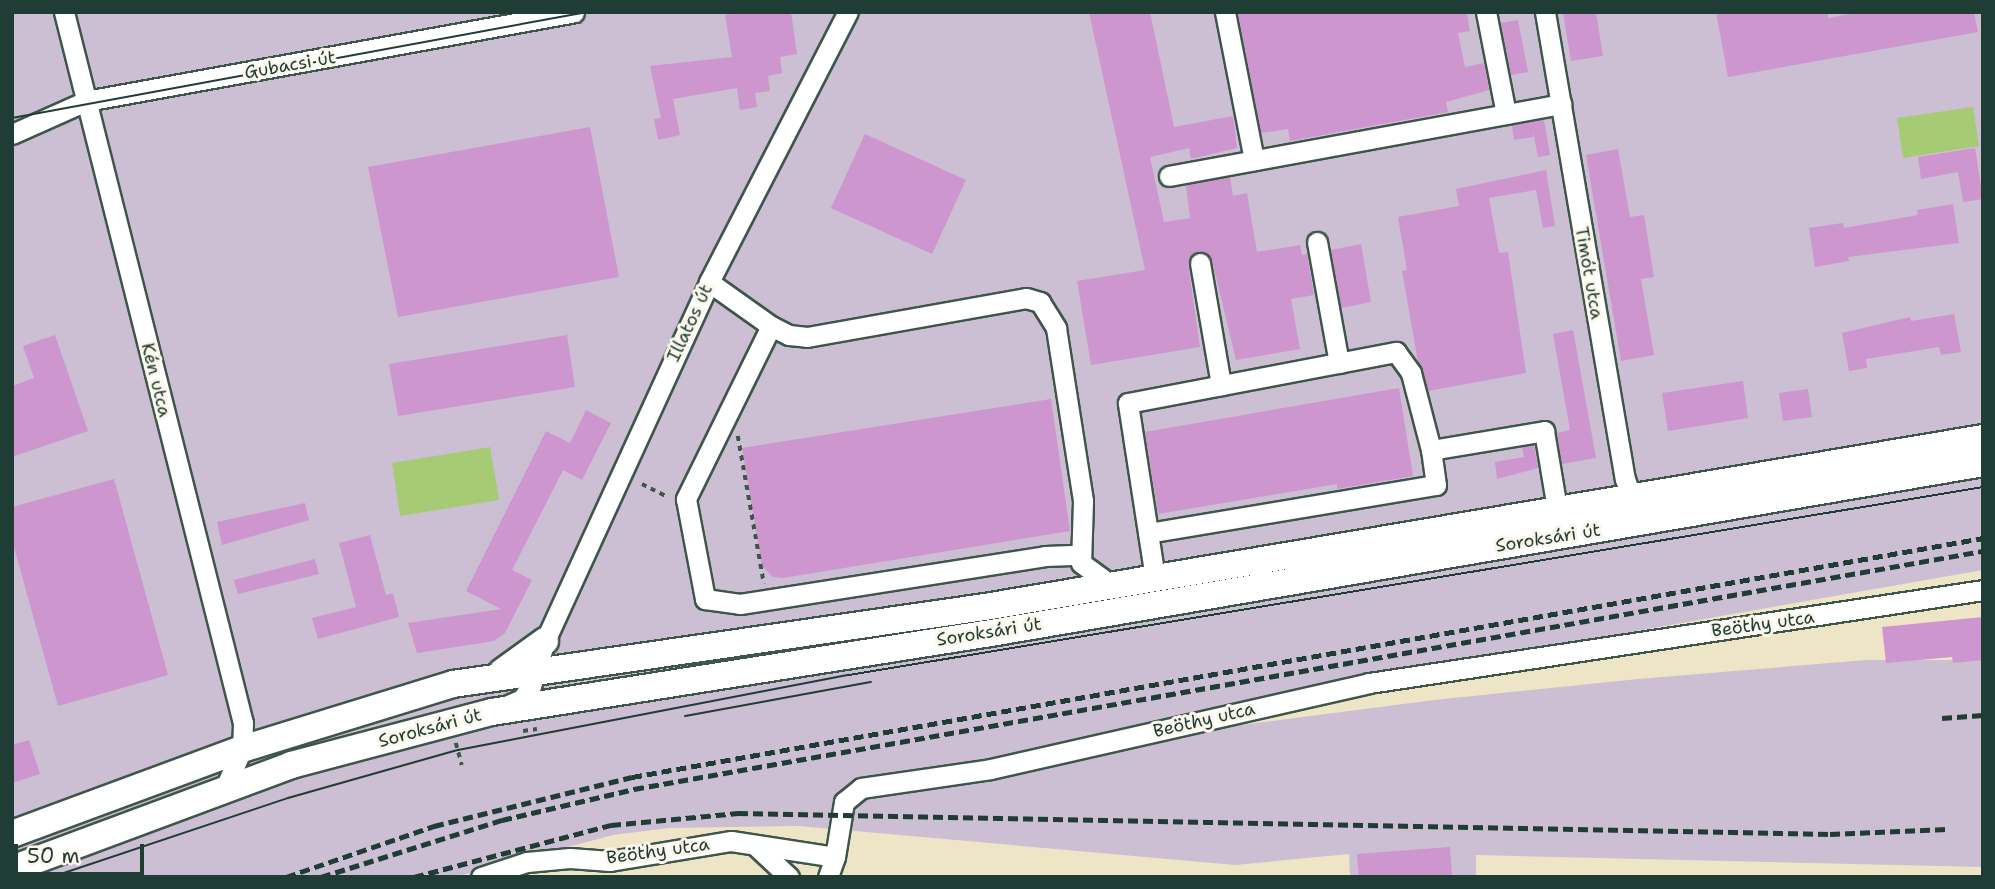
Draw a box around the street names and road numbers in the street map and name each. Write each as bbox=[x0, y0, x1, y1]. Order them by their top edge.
street label: Gubacsi út bbox=[243, 46, 337, 84]
street label: Timót utca bbox=[1570, 225, 1608, 321]
street label: Illatos út bbox=[663, 281, 717, 365]
street label: Kén utca bbox=[136, 341, 176, 419]
street label: Soroksári út bbox=[1494, 519, 1602, 557]
street label: Beöthy utca bbox=[1710, 606, 1816, 642]
street label: Soroksári út bbox=[935, 613, 1043, 651]
street label: Beöthy utca bbox=[1151, 698, 1257, 742]
street label: Soroksári út bbox=[376, 704, 484, 752]
street label: Beöthy utca bbox=[605, 833, 711, 869]

